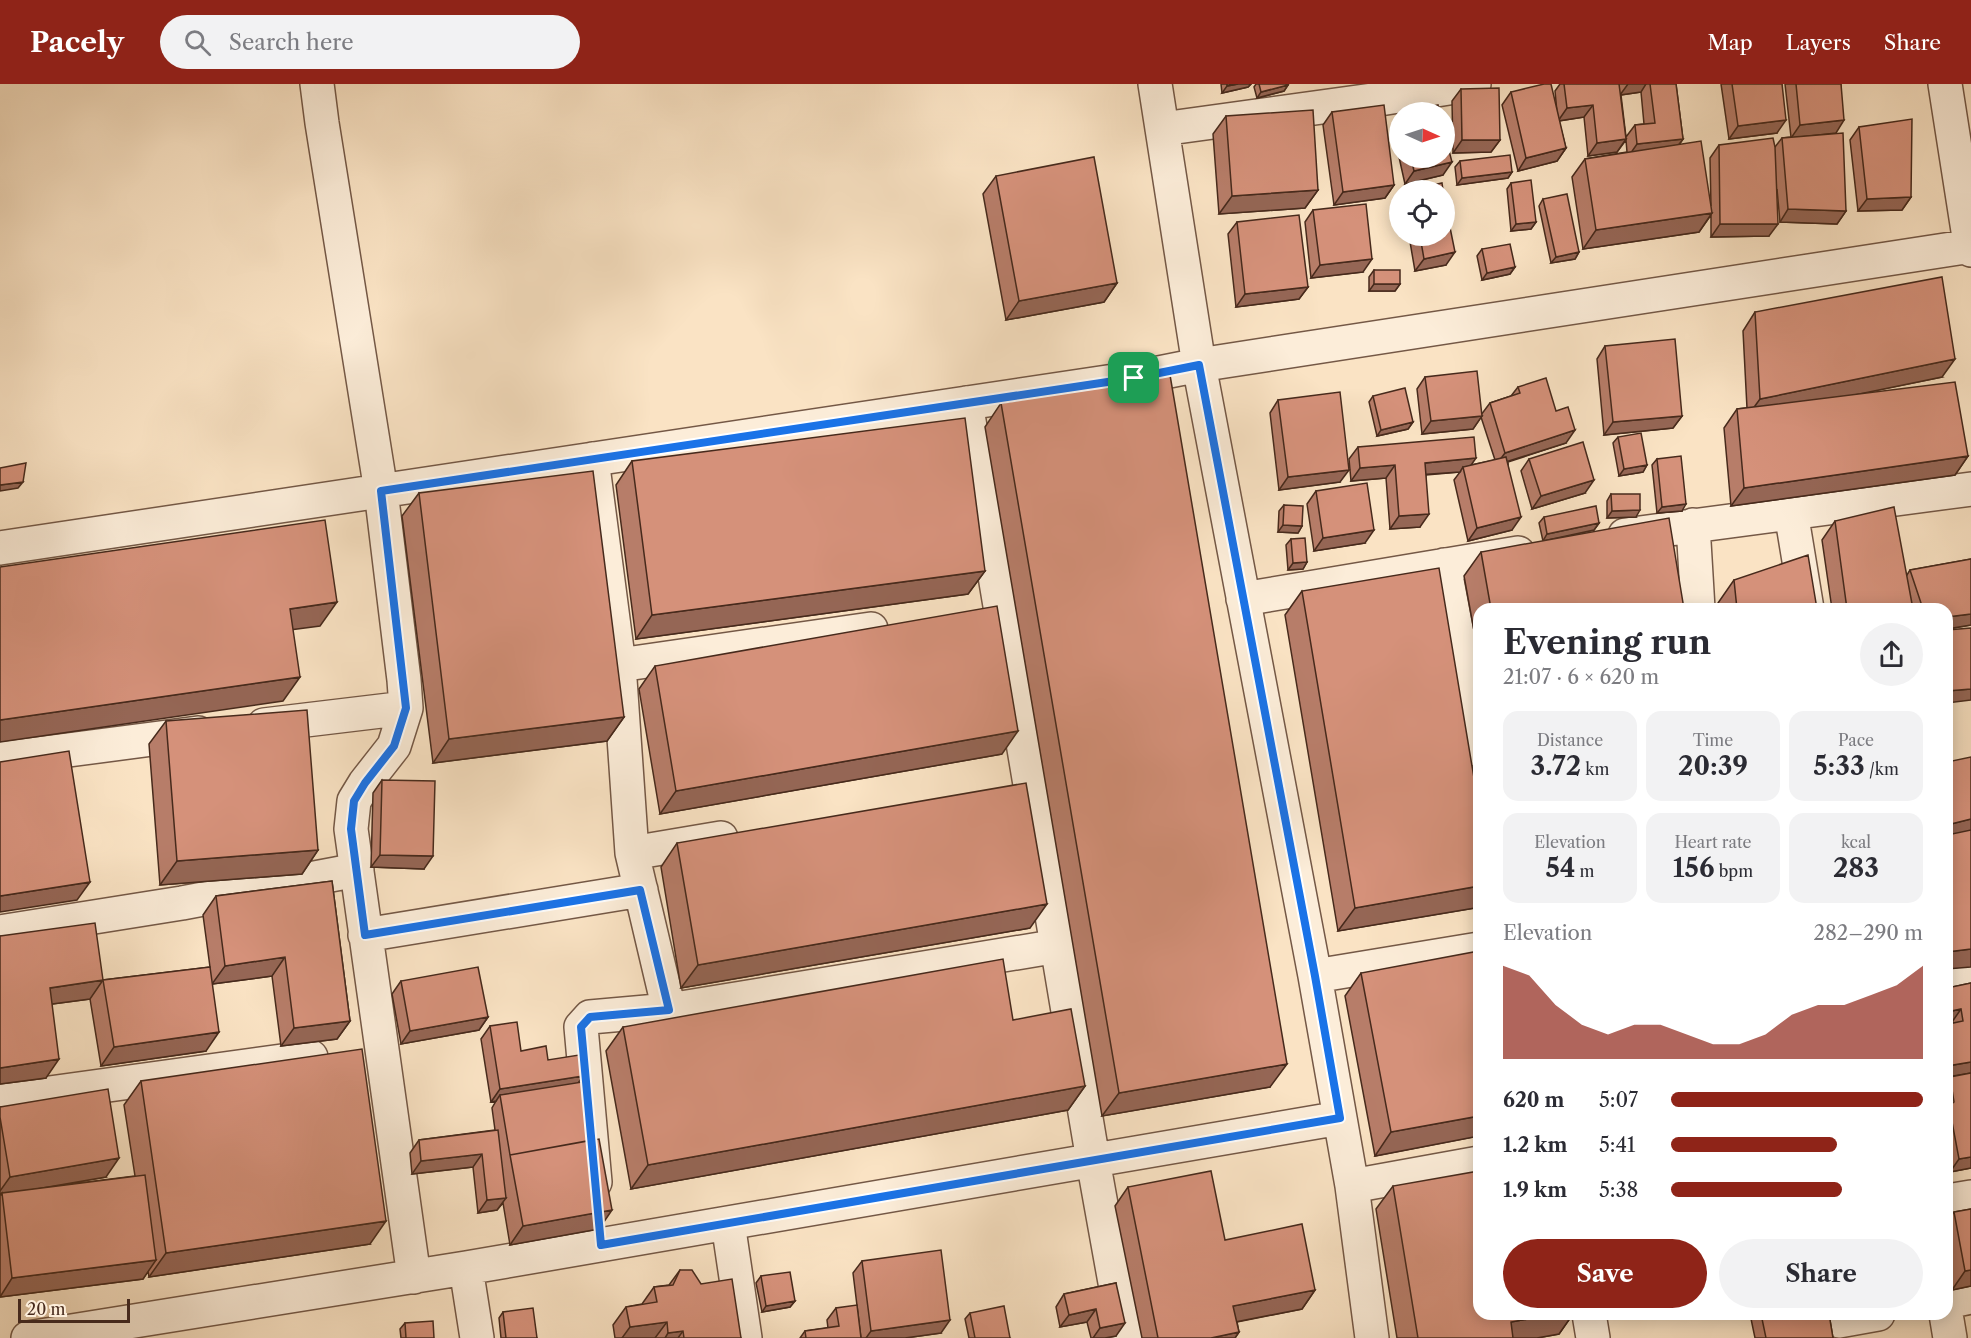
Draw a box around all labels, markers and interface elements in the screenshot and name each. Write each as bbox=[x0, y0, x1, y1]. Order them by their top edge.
search box bbox=[160, 15, 580, 69]
text: Pacely bbox=[30, 25, 124, 59]
icon: search bbox=[181, 26, 214, 59]
text: Search here bbox=[229, 29, 354, 56]
text: Map bbox=[1708, 30, 1753, 55]
text: Layers bbox=[1786, 30, 1851, 55]
text: Share bbox=[1884, 30, 1941, 55]
north arrow bbox=[1389, 102, 1455, 168]
map controls bbox=[1389, 102, 1455, 246]
button: locate bbox=[1389, 180, 1455, 246]
pin bbox=[1108, 352, 1159, 403]
icon: arrive bbox=[1117, 361, 1150, 394]
text: Evening run bbox=[1503, 622, 1711, 663]
button: share bbox=[1860, 623, 1923, 686]
text: 21:07 · 6 × 620 m bbox=[1503, 665, 1659, 689]
text: Distance bbox=[1537, 730, 1603, 750]
text: Time bbox=[1693, 730, 1733, 750]
text: Pace bbox=[1838, 730, 1874, 750]
text: 3.72 bbox=[1531, 750, 1581, 782]
text: 20:39 bbox=[1678, 750, 1748, 782]
text: 5:33 bbox=[1813, 750, 1865, 782]
text: km bbox=[1581, 759, 1609, 779]
text: /km bbox=[1865, 759, 1899, 779]
text: Elevation bbox=[1534, 832, 1606, 852]
text: Heart rate bbox=[1674, 832, 1752, 852]
text: kcal bbox=[1841, 832, 1871, 852]
text: 54 bbox=[1546, 852, 1575, 884]
text: 156 bbox=[1673, 852, 1714, 884]
text: 283 bbox=[1833, 852, 1879, 884]
text: m bbox=[1575, 861, 1594, 881]
text: bpm bbox=[1714, 861, 1753, 881]
text: Elevation bbox=[1503, 921, 1592, 945]
text: 282–290 m bbox=[1813, 921, 1923, 945]
text: 620 m bbox=[1503, 1088, 1564, 1112]
text: 5:07 bbox=[1599, 1088, 1638, 1112]
text: 1.2 km bbox=[1503, 1133, 1567, 1157]
text: 5:41 bbox=[1599, 1133, 1635, 1157]
text: 1.9 km bbox=[1503, 1178, 1567, 1202]
text: 5:38 bbox=[1599, 1178, 1638, 1202]
button: Save bbox=[1503, 1239, 1707, 1308]
button: Share bbox=[1719, 1239, 1923, 1308]
scale bar bbox=[18, 1296, 130, 1324]
text: 20 m bbox=[27, 1299, 66, 1319]

